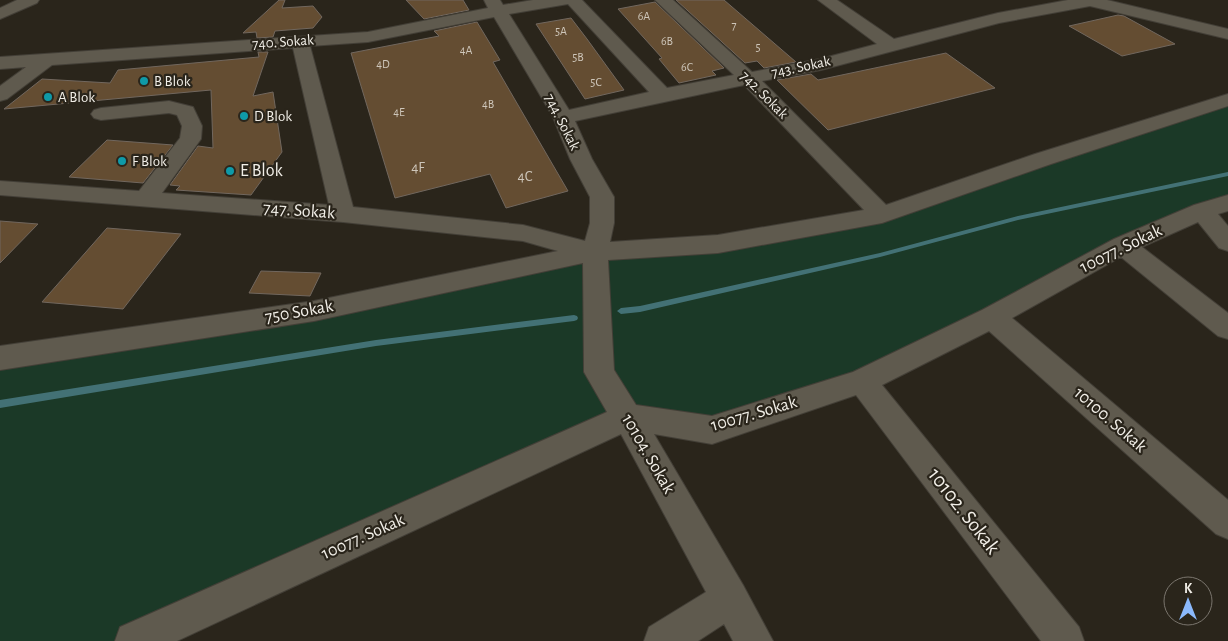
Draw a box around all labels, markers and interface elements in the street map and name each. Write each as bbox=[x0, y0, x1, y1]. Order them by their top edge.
house number: 6A bbox=[638, 10, 650, 22]
house number: 7 bbox=[731, 19, 737, 31]
house number: 5A bbox=[555, 25, 567, 37]
street label: 740. Sokak bbox=[252, 32, 314, 52]
house number: 6B bbox=[661, 35, 673, 47]
house number: 5 bbox=[755, 41, 761, 53]
house number: 4A bbox=[460, 44, 472, 56]
house number: 5B bbox=[572, 51, 584, 63]
street label: 743. Sokak bbox=[770, 53, 832, 81]
house number: 4D bbox=[376, 58, 390, 70]
house number: 6C bbox=[681, 61, 693, 73]
street label: 742. Sokak bbox=[737, 68, 791, 122]
place label: B Blok bbox=[154, 74, 191, 89]
marker: B Blok bbox=[138, 75, 150, 87]
house number: 5C bbox=[590, 76, 602, 88]
place label: A Blok bbox=[58, 90, 95, 105]
marker: A Blok bbox=[42, 91, 54, 103]
street label: 744. Sokak bbox=[541, 91, 583, 153]
house number: 4B bbox=[482, 98, 494, 110]
house number: 4E bbox=[393, 106, 405, 118]
place label: D Blok bbox=[254, 109, 292, 124]
marker: D Blok bbox=[238, 110, 250, 122]
place label: F Blok bbox=[132, 154, 167, 169]
marker: F Blok bbox=[116, 155, 128, 167]
house number: 4F bbox=[411, 160, 425, 175]
place label: E Blok bbox=[240, 162, 284, 180]
marker: E Blok bbox=[224, 165, 236, 177]
house number: 4C bbox=[517, 169, 533, 184]
street label: 747. Sokak bbox=[262, 200, 336, 223]
street label: 10077. Sokak bbox=[1077, 221, 1165, 277]
street label: 750 Sokak bbox=[264, 297, 335, 327]
street label: 10100. Sokak bbox=[1070, 384, 1150, 457]
street label: 10077. Sokak bbox=[709, 393, 800, 435]
street label: 10104. Sokak bbox=[618, 411, 678, 497]
street label: 10102. Sokak bbox=[924, 464, 1004, 558]
street label: 10077. Sokak bbox=[319, 510, 408, 563]
north arrow bbox=[1163, 576, 1213, 626]
text: K bbox=[1184, 582, 1193, 596]

